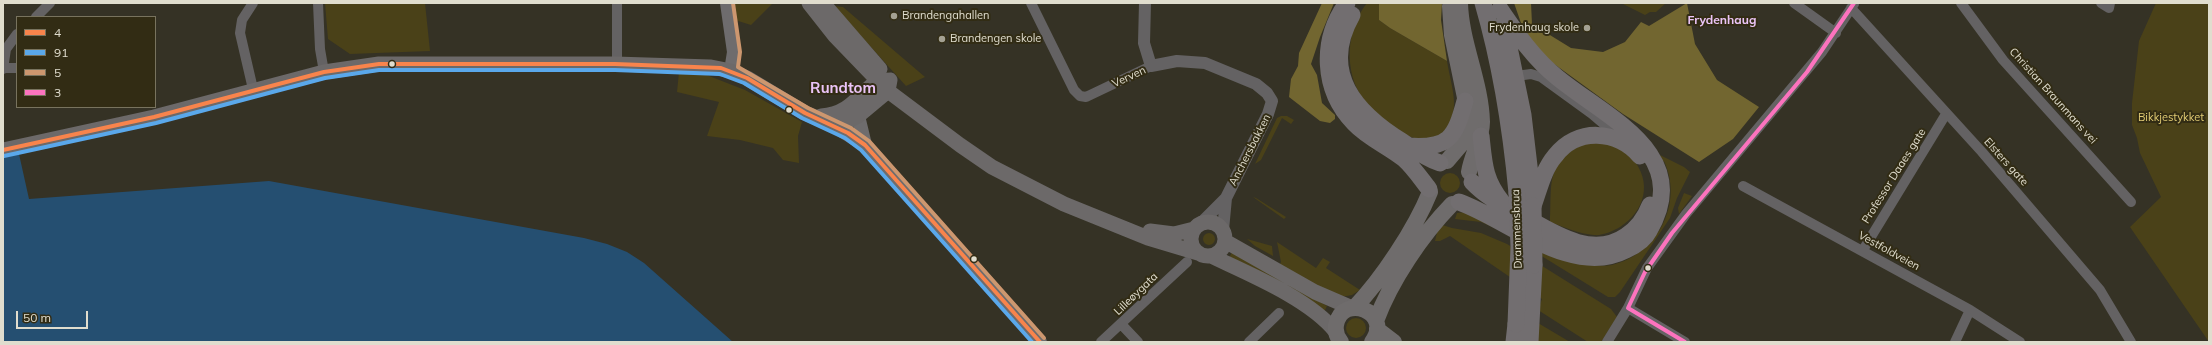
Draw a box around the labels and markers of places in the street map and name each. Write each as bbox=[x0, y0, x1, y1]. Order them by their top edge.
place label: Brandengahallen bbox=[902, 9, 989, 23]
marker: Brandengahallen bbox=[889, 11, 899, 21]
place label: Frydenhaug skole bbox=[1489, 21, 1579, 35]
marker: Frydenhaug skole bbox=[1582, 23, 1592, 33]
place label: Brandengen skole bbox=[950, 32, 1041, 46]
marker: Brandengen skole bbox=[937, 34, 947, 44]
unlabelled marker bbox=[387, 59, 397, 69]
unlabelled marker bbox=[784, 105, 794, 115]
unlabelled marker bbox=[969, 254, 979, 264]
unlabelled marker bbox=[1643, 263, 1653, 273]

